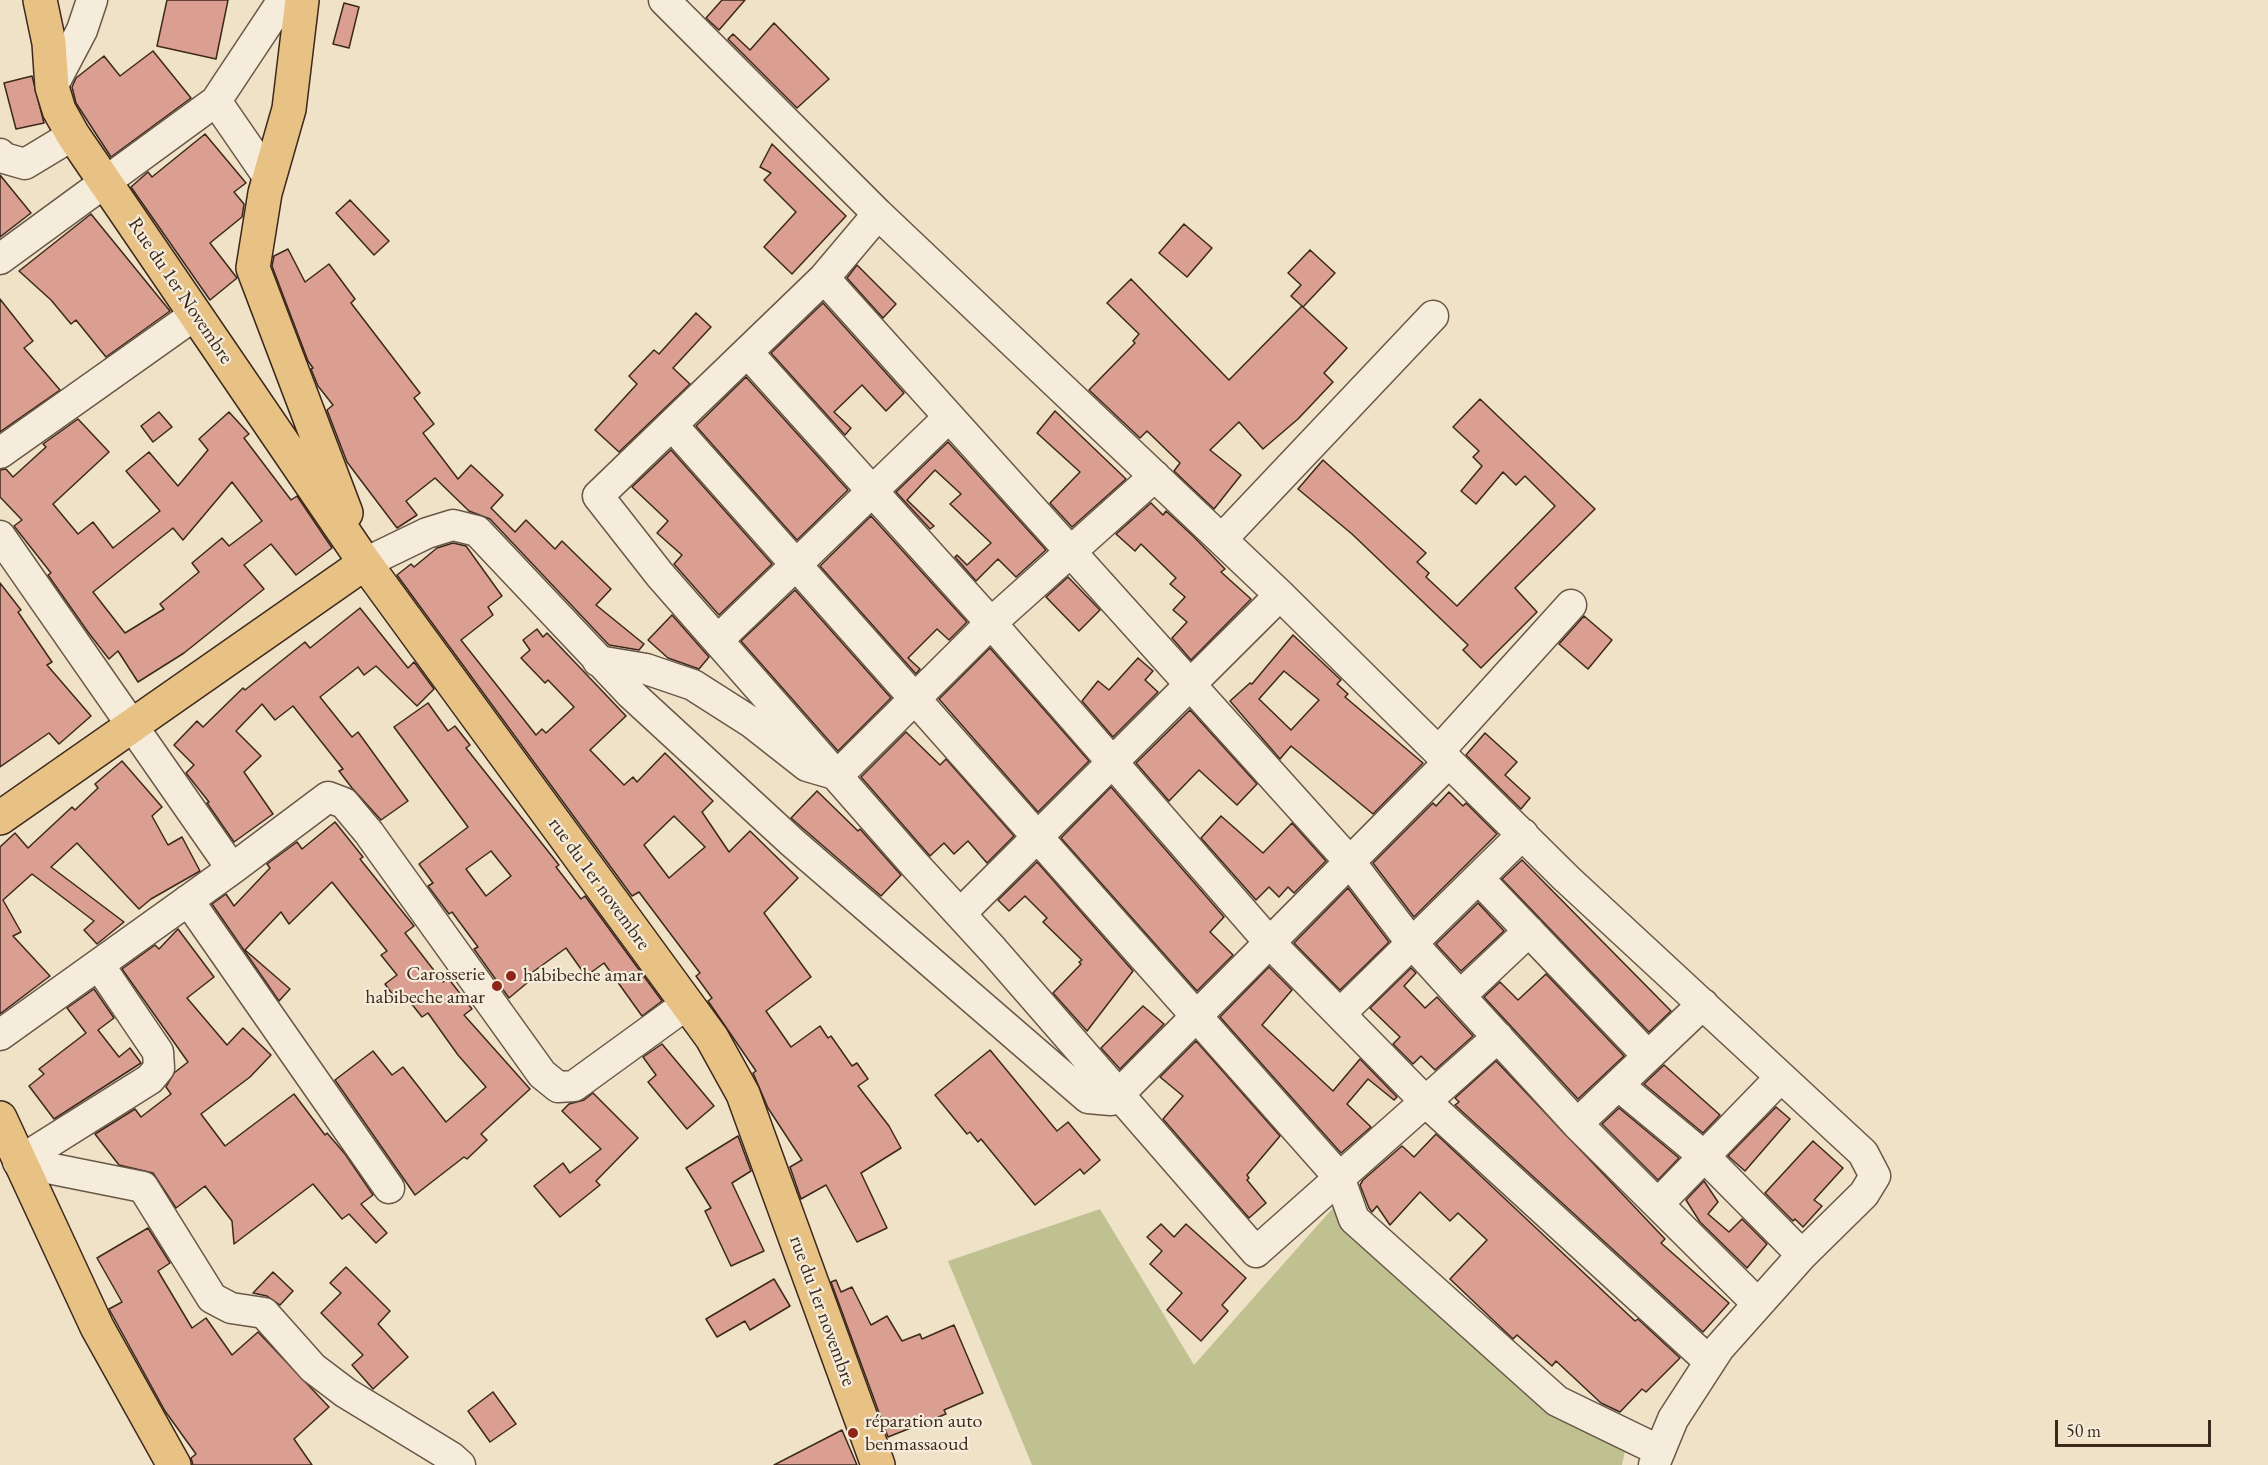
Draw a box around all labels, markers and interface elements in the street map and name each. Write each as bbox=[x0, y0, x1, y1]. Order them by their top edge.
street label: Rue du 1er Novembre bbox=[122, 213, 238, 369]
street label: rue du 1er novembre bbox=[543, 813, 655, 955]
place label: Carosserie habibeche amar bbox=[365, 963, 485, 1010]
place label: habibeche amar bbox=[523, 964, 643, 988]
marker: habibeche amar bbox=[504, 969, 518, 983]
marker: Carosserie habibeche amar bbox=[490, 979, 504, 993]
street label: rue du 1er novembre bbox=[784, 1233, 860, 1389]
scale bar bbox=[2058, 1408, 2214, 1446]
place label: réparation auto benmassaoud bbox=[865, 1410, 982, 1457]
text: 50 m bbox=[2066, 1419, 2101, 1442]
marker: réparation auto benmassaoud bbox=[846, 1426, 860, 1440]

